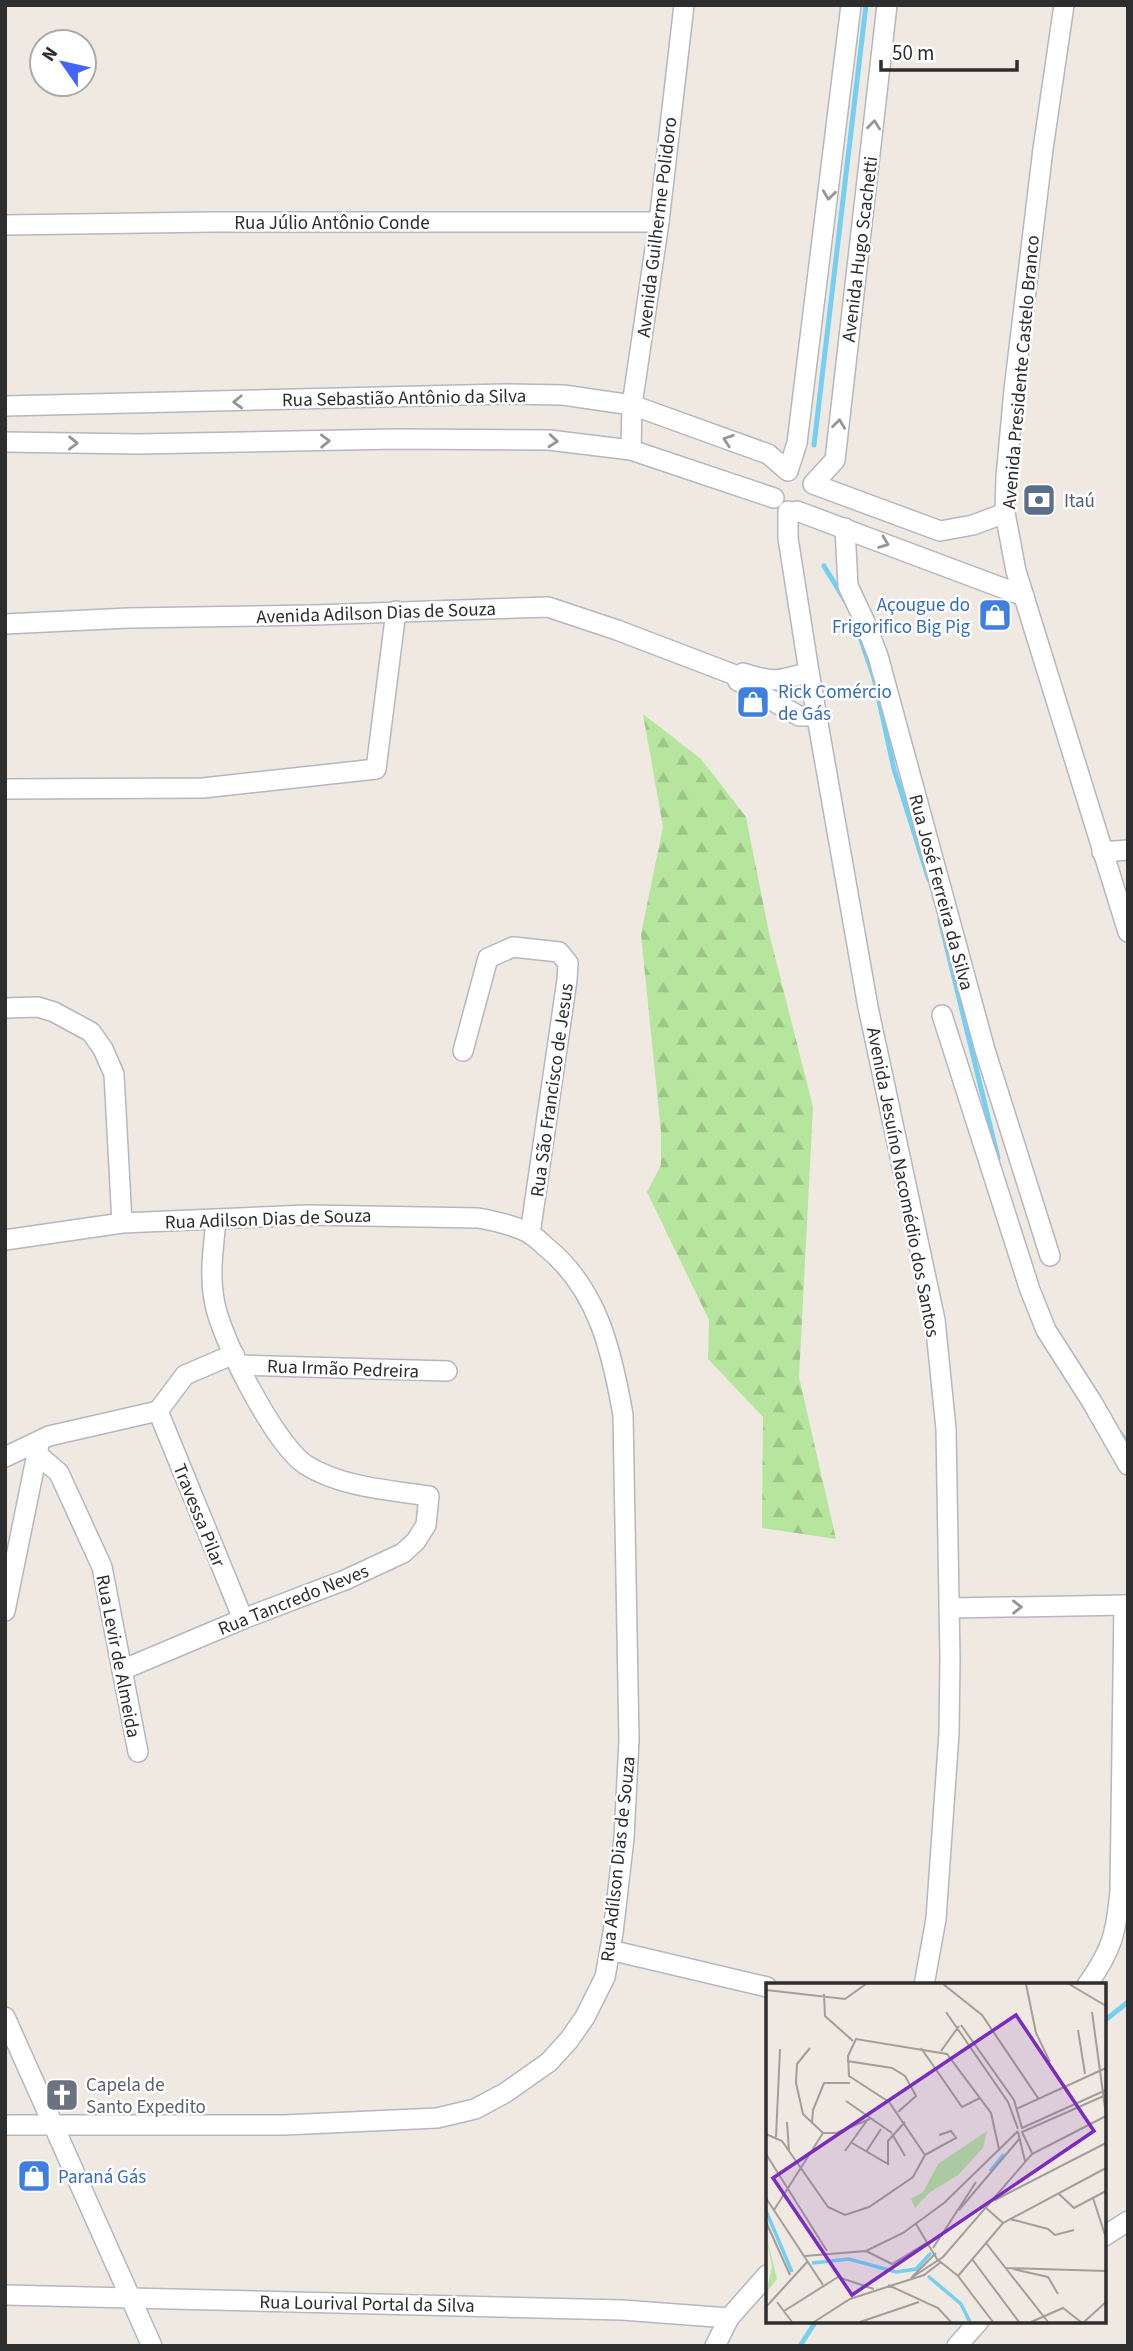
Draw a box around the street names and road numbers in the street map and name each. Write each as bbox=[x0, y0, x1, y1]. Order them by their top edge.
street label: Avenida Guilherme Polidoro bbox=[631, 115, 684, 339]
street label: Avenida Hugo Scachetti bbox=[836, 155, 885, 344]
street label: Rua Júlio Antônio Conde bbox=[234, 210, 430, 237]
street label: Avenida Presidente Castelo Branco bbox=[996, 234, 1047, 510]
street label: Rua Sebastião Antônio da Silva bbox=[282, 383, 526, 414]
street label: Avenida Adilson Dias de Souza bbox=[256, 596, 496, 631]
street label: Rua José Ferreira da Silva bbox=[901, 791, 980, 993]
street label: Rua São Francisco de Jesus bbox=[524, 982, 581, 1199]
street label: Avenida Jesuíno Nacomédio dos Santos bbox=[859, 1025, 946, 1340]
street label: Rua Adilson Dias de Souza bbox=[164, 1202, 372, 1237]
street label: Rua Irmão Pedreira bbox=[267, 1353, 419, 1386]
street label: Travessa Pilar bbox=[166, 1460, 232, 1572]
street label: Rua Tancredo Neves bbox=[214, 1558, 373, 1643]
street label: Rua Levir de Almeida bbox=[88, 1572, 147, 1740]
street label: Rua Adílson Dias de Souza bbox=[594, 1755, 643, 1963]
street label: Rua Lourival Portal da Silva bbox=[259, 2289, 475, 2320]

